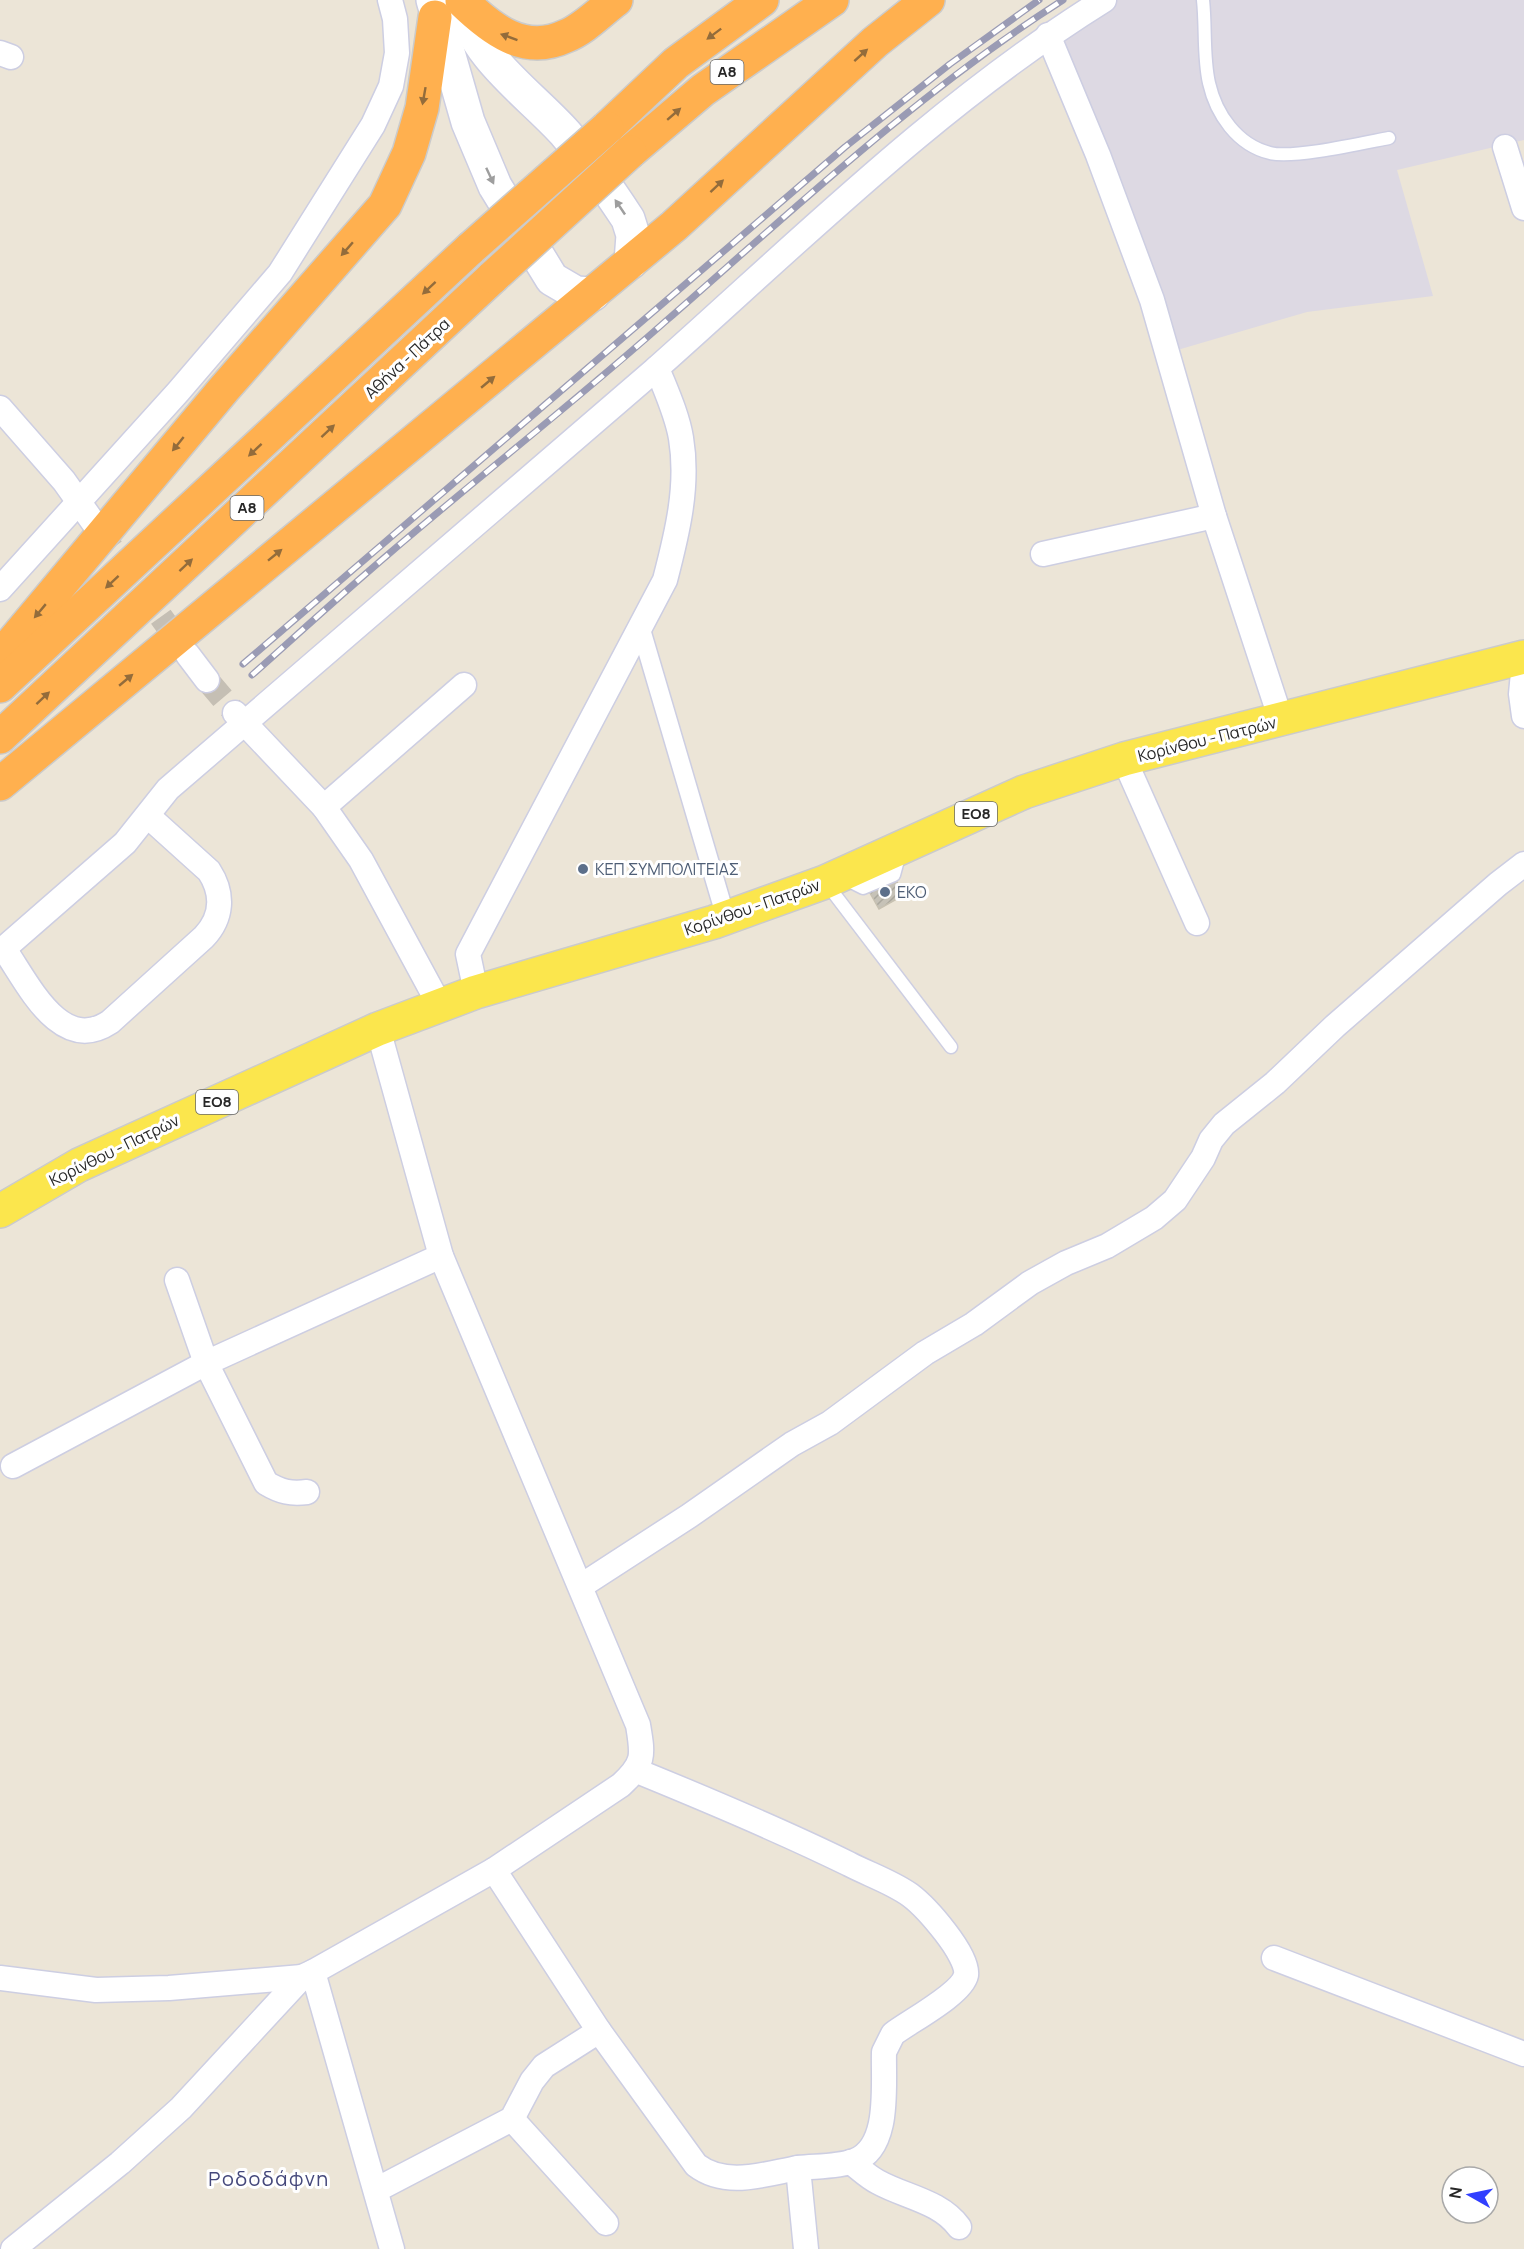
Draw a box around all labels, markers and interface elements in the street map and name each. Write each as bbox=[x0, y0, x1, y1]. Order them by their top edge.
one-way arrow bbox=[707, 28, 722, 40]
one-way arrow bbox=[500, 31, 518, 41]
one-way arrow bbox=[853, 49, 868, 62]
road number: Α8 bbox=[710, 60, 744, 84]
one-way arrow bbox=[419, 87, 428, 106]
one-way arrow bbox=[666, 108, 681, 121]
one-way arrow bbox=[485, 167, 494, 184]
one-way arrow bbox=[710, 180, 724, 194]
one-way arrow bbox=[615, 199, 626, 215]
one-way arrow bbox=[341, 241, 354, 256]
one-way arrow bbox=[421, 281, 436, 295]
street label: Αθήνα - Πάτρα bbox=[360, 313, 454, 403]
one-way arrow bbox=[480, 375, 496, 388]
one-way arrow bbox=[321, 425, 335, 439]
one-way arrow bbox=[173, 437, 185, 452]
one-way arrow bbox=[248, 442, 262, 456]
road number: Α8 bbox=[230, 496, 264, 520]
one-way arrow bbox=[267, 548, 283, 561]
one-way arrow bbox=[178, 558, 193, 572]
one-way arrow bbox=[105, 575, 120, 588]
one-way arrow bbox=[35, 603, 47, 618]
one-way arrow bbox=[118, 674, 133, 687]
one-way arrow bbox=[36, 691, 50, 705]
street label: Κορίνθου - Πατρών bbox=[1135, 711, 1279, 767]
road number: ΕΟ8 bbox=[955, 802, 997, 826]
place label: ΚΕΠ ΣΥΜΠΟΛΙΤΕΙΑΣ bbox=[595, 858, 739, 880]
marker: ΚΕΠ ΣΥΜΠΟΛΙΤΕΙΑΣ bbox=[576, 862, 590, 876]
street label: Κορίνθου - Πατρών bbox=[681, 873, 823, 941]
place label: EKO bbox=[897, 881, 927, 903]
marker: EKO bbox=[878, 885, 892, 899]
road number: ΕΟ8 bbox=[196, 1090, 238, 1114]
street label: Κορίνθου - Πατρών bbox=[45, 1109, 183, 1191]
district label: Ροδοδάφνη bbox=[208, 2165, 330, 2192]
north arrow bbox=[1440, 2165, 1500, 2225]
text: N bbox=[1443, 2185, 1467, 2200]

